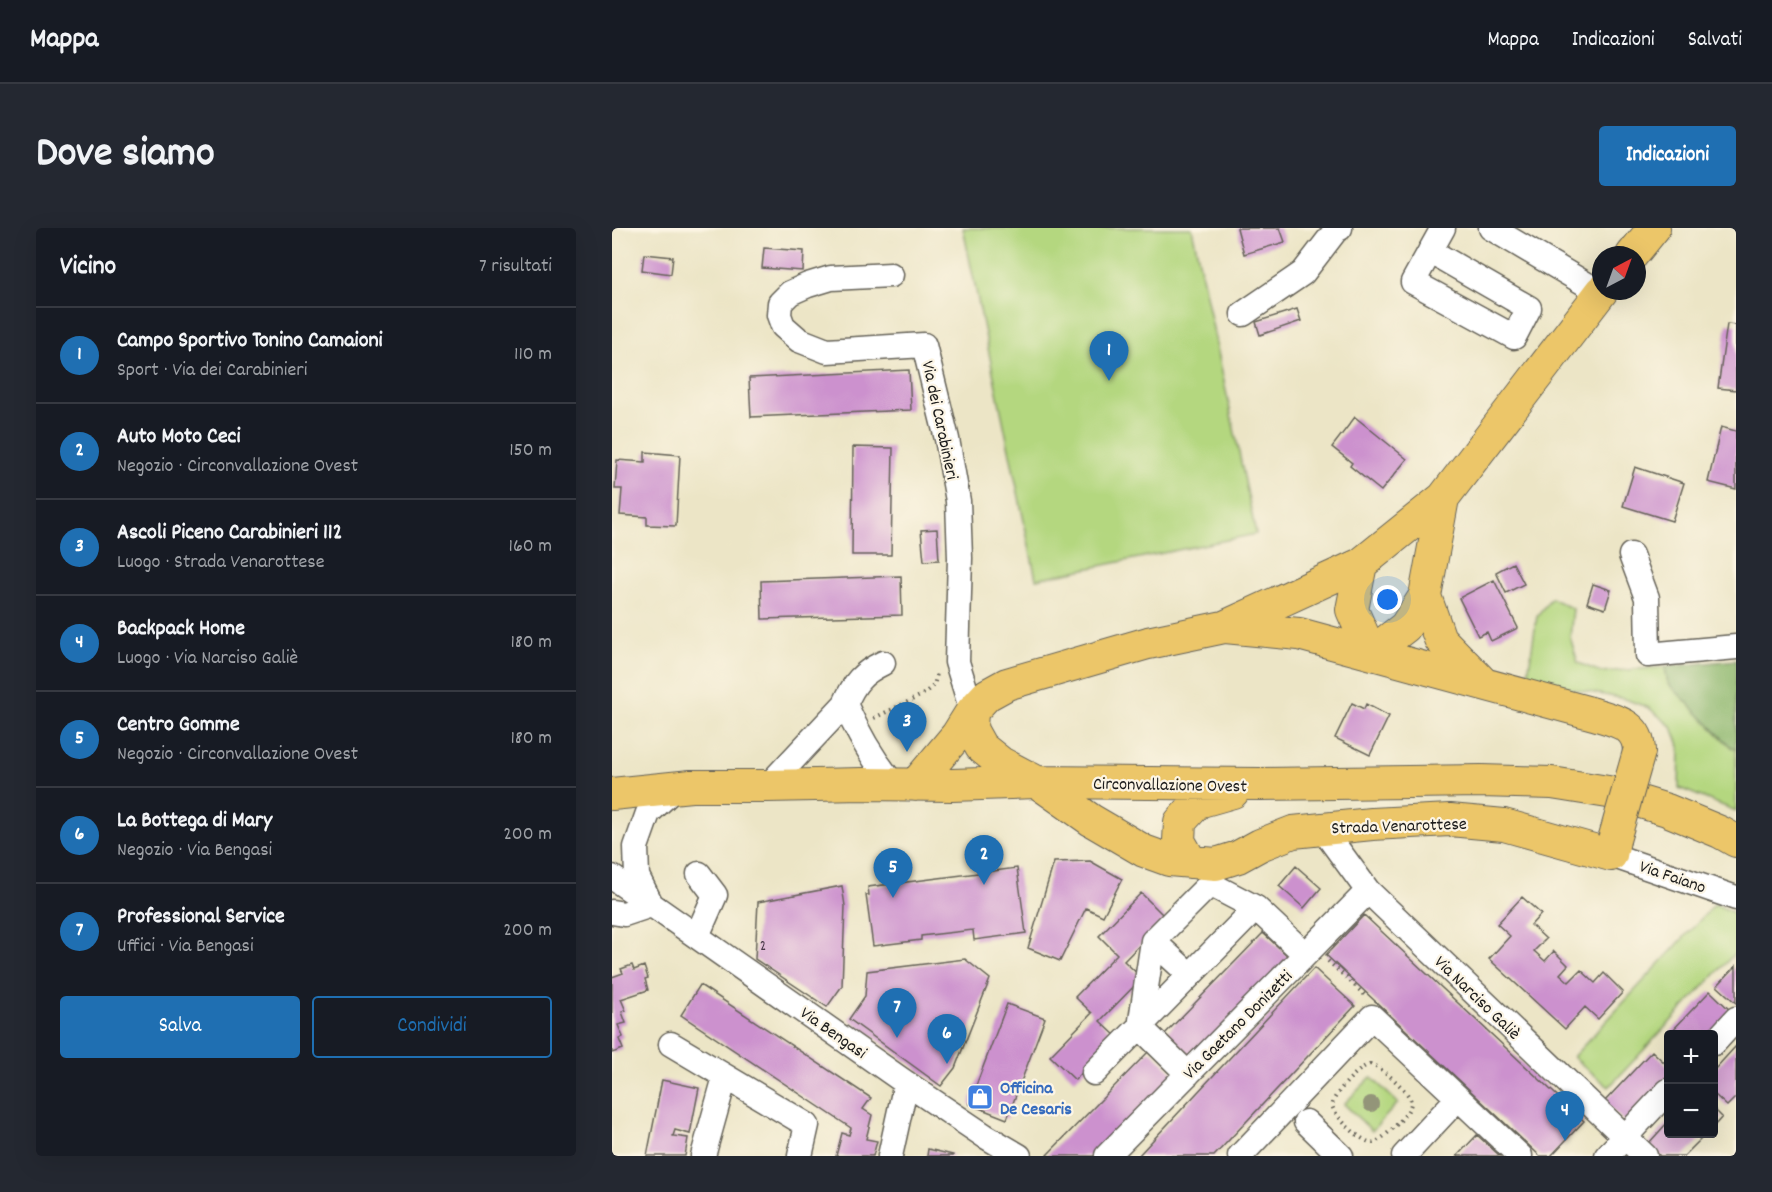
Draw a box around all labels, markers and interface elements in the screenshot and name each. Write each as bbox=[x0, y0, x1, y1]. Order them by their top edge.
text: Mappa bbox=[30, 21, 99, 61]
text: Mappa bbox=[1487, 26, 1539, 56]
text: Indicazioni bbox=[1572, 26, 1655, 56]
text: Salvati bbox=[1688, 26, 1742, 56]
text: Dove siamo bbox=[36, 126, 215, 186]
button: Indicazioni bbox=[1599, 126, 1736, 186]
north arrow bbox=[1592, 246, 1646, 300]
text: Vicino bbox=[60, 249, 116, 286]
text: 7 risultati bbox=[479, 253, 552, 281]
text: Campo Sportivo Tonino Camaioni bbox=[117, 326, 383, 357]
pin: 1 bbox=[1090, 332, 1128, 381]
text: 1 bbox=[77, 341, 82, 369]
text: 110 m bbox=[514, 341, 552, 369]
text: Sport · Via dei Carabinieri bbox=[117, 357, 307, 385]
street label: Via dei Carabinieri bbox=[914, 359, 963, 482]
text: Auto Moto Ceci bbox=[117, 422, 241, 453]
text: 2 bbox=[75, 437, 84, 465]
text: 150 m bbox=[509, 437, 552, 465]
text: Negozio · Circonvallazione Ovest bbox=[117, 453, 358, 481]
text: Ascoli Piceno Carabinieri 112 bbox=[117, 518, 342, 549]
text: 3 bbox=[75, 533, 84, 561]
text: 160 m bbox=[509, 533, 552, 561]
text: Luogo · Strada Venarottese bbox=[117, 549, 325, 577]
your location bbox=[1373, 585, 1402, 614]
text: Backpack Home bbox=[117, 614, 245, 645]
text: 4 bbox=[75, 629, 84, 657]
text: 180 m bbox=[510, 629, 552, 657]
text: Luogo · Via Narciso Galiè bbox=[117, 645, 298, 673]
pin: 3 bbox=[888, 702, 926, 752]
text: Centro Gomme bbox=[117, 710, 240, 741]
text: 5 bbox=[75, 725, 84, 753]
text: 180 m bbox=[510, 725, 552, 753]
text: Negozio · Circonvallazione Ovest bbox=[117, 741, 358, 769]
street label: Circonvallazione Ovest bbox=[1093, 773, 1247, 800]
text: La Bottega di Mary bbox=[117, 806, 272, 837]
street label: Strada Venarottese bbox=[1331, 813, 1467, 842]
text: 6 bbox=[75, 821, 84, 849]
text: 200 m bbox=[503, 821, 552, 849]
pin: 2 bbox=[964, 836, 1004, 885]
text: Negozio · Via Bengasi bbox=[117, 837, 272, 865]
pin: 5 bbox=[874, 848, 912, 898]
street label: Via Faiano bbox=[1635, 855, 1709, 901]
text: Professional Service bbox=[117, 902, 285, 933]
text: 7 bbox=[76, 917, 83, 945]
text: 200 m bbox=[503, 917, 552, 945]
text: Uffici · Via Bengasi bbox=[117, 933, 254, 961]
house number: 2 bbox=[760, 936, 766, 958]
street label: Via Narciso Galiè bbox=[1427, 951, 1525, 1047]
street label: Via Gaetano Donizetti bbox=[1178, 965, 1299, 1086]
pin: 7 bbox=[878, 988, 916, 1038]
button: Salva bbox=[60, 996, 300, 1058]
button: Condividi bbox=[312, 996, 552, 1058]
street label: Via Bengasi bbox=[794, 1002, 871, 1066]
pin: 6 bbox=[928, 1014, 966, 1064]
map controls bbox=[1664, 1030, 1718, 1138]
button: + bbox=[1664, 1030, 1718, 1084]
place label: Officina De Cesaris bbox=[1000, 1077, 1072, 1123]
shop icon: Officina De Cesaris bbox=[965, 1082, 995, 1112]
button: − bbox=[1664, 1084, 1718, 1138]
pin: 4 bbox=[1546, 1092, 1584, 1141]

